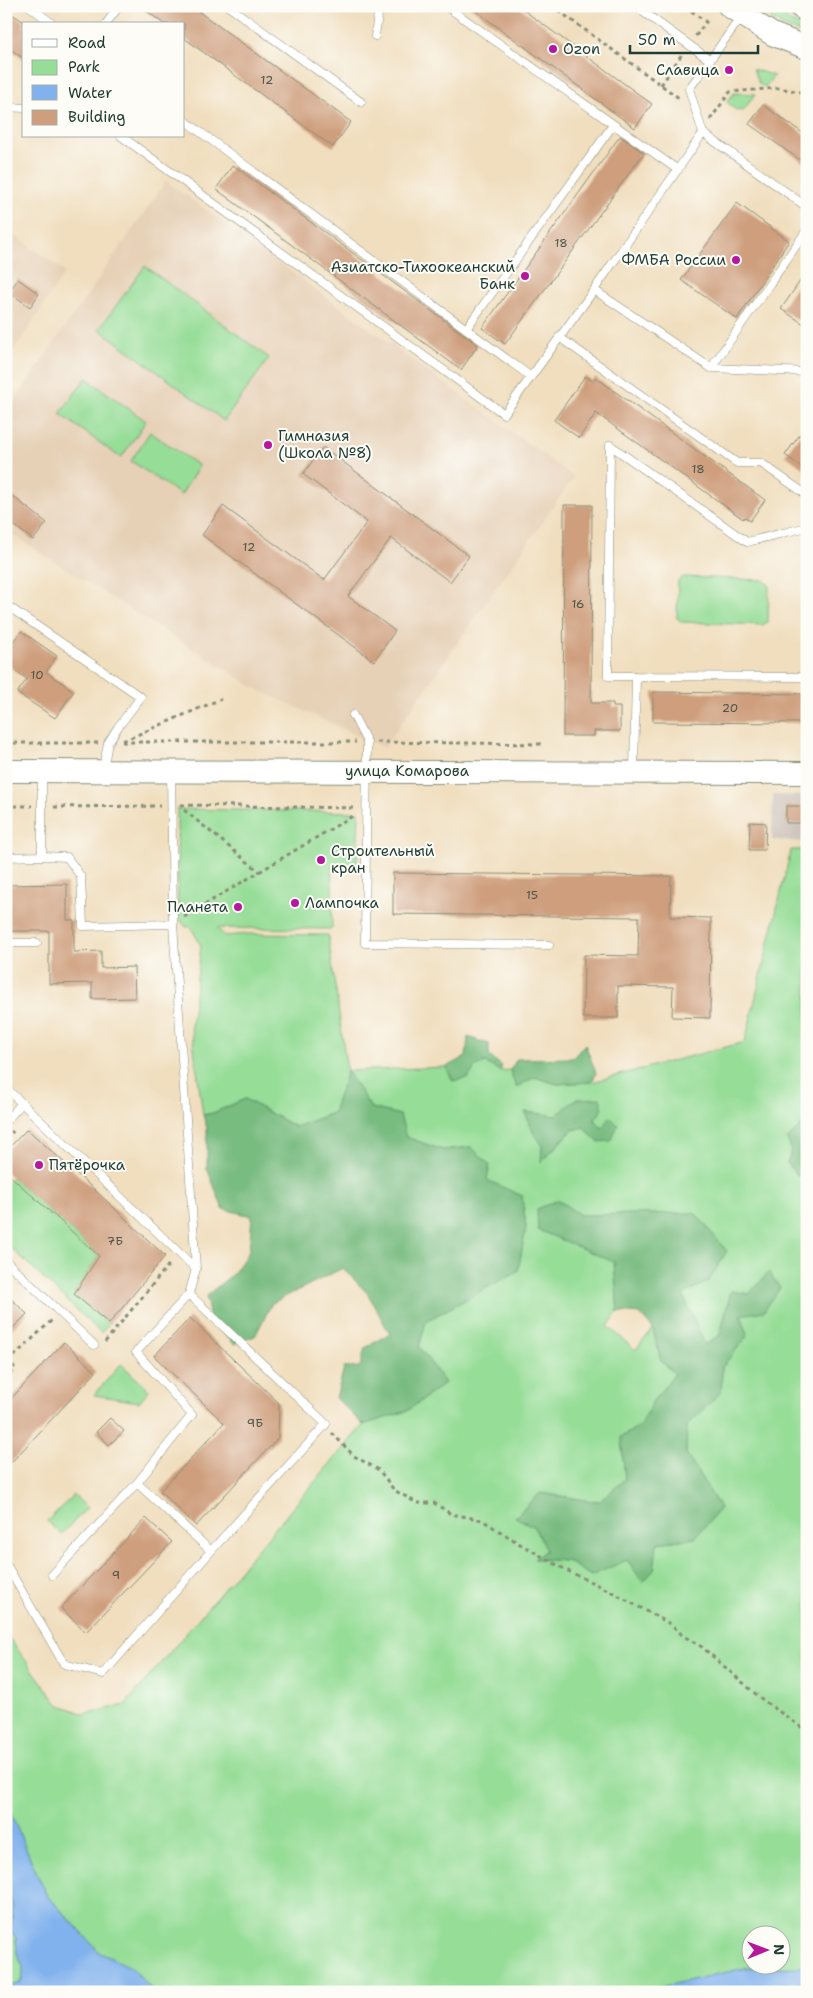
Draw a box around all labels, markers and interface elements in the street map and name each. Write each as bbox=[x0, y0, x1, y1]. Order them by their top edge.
legend bbox=[22, 22, 185, 138]
scale bar bbox=[630, 22, 758, 54]
text: 50 m bbox=[638, 30, 676, 50]
text: Road bbox=[68, 33, 106, 53]
place label: Ozon bbox=[563, 39, 600, 59]
marker: Ozon bbox=[547, 43, 559, 55]
text: Park bbox=[68, 57, 100, 77]
place label: Славица bbox=[656, 60, 720, 80]
marker: Славица bbox=[723, 64, 735, 76]
house number: 12 bbox=[261, 72, 273, 88]
text: Water bbox=[68, 83, 112, 103]
text: Building bbox=[68, 107, 125, 127]
house number: 18 bbox=[554, 235, 568, 251]
place label: ФМБА России bbox=[621, 250, 726, 270]
marker: ФМБА России bbox=[730, 254, 742, 266]
place label: Азиатско-Тихоокеанский Банк bbox=[331, 257, 515, 294]
marker: Азиатско-Тихоокеанский Банк bbox=[519, 270, 531, 282]
place label: Гимназия (Школа №8) bbox=[278, 426, 371, 463]
marker: Гимназия (Школа №8) bbox=[262, 439, 274, 451]
house number: 18 bbox=[691, 461, 705, 477]
house number: 12 bbox=[243, 539, 255, 555]
house number: 16 bbox=[571, 596, 585, 612]
house number: 10 bbox=[30, 667, 44, 683]
house number: 20 bbox=[722, 700, 738, 716]
street label: улица Комарова bbox=[345, 761, 470, 781]
place label: Строительный кран bbox=[331, 841, 435, 878]
marker: Строительный кран bbox=[315, 854, 327, 866]
house number: 15 bbox=[526, 887, 538, 903]
place label: Лампочка bbox=[305, 893, 379, 913]
place label: Планета bbox=[167, 897, 229, 917]
marker: Лампочка bbox=[289, 897, 301, 909]
marker: Планета bbox=[232, 901, 244, 913]
place label: Пятёрочка bbox=[49, 1155, 126, 1175]
marker: Пятёрочка bbox=[33, 1159, 45, 1171]
house number: 7Б bbox=[107, 1233, 123, 1249]
house number: 9Б bbox=[247, 1415, 263, 1431]
house number: 9 bbox=[112, 1567, 120, 1583]
north arrow bbox=[740, 1926, 790, 1976]
text: N bbox=[770, 1944, 788, 1955]

